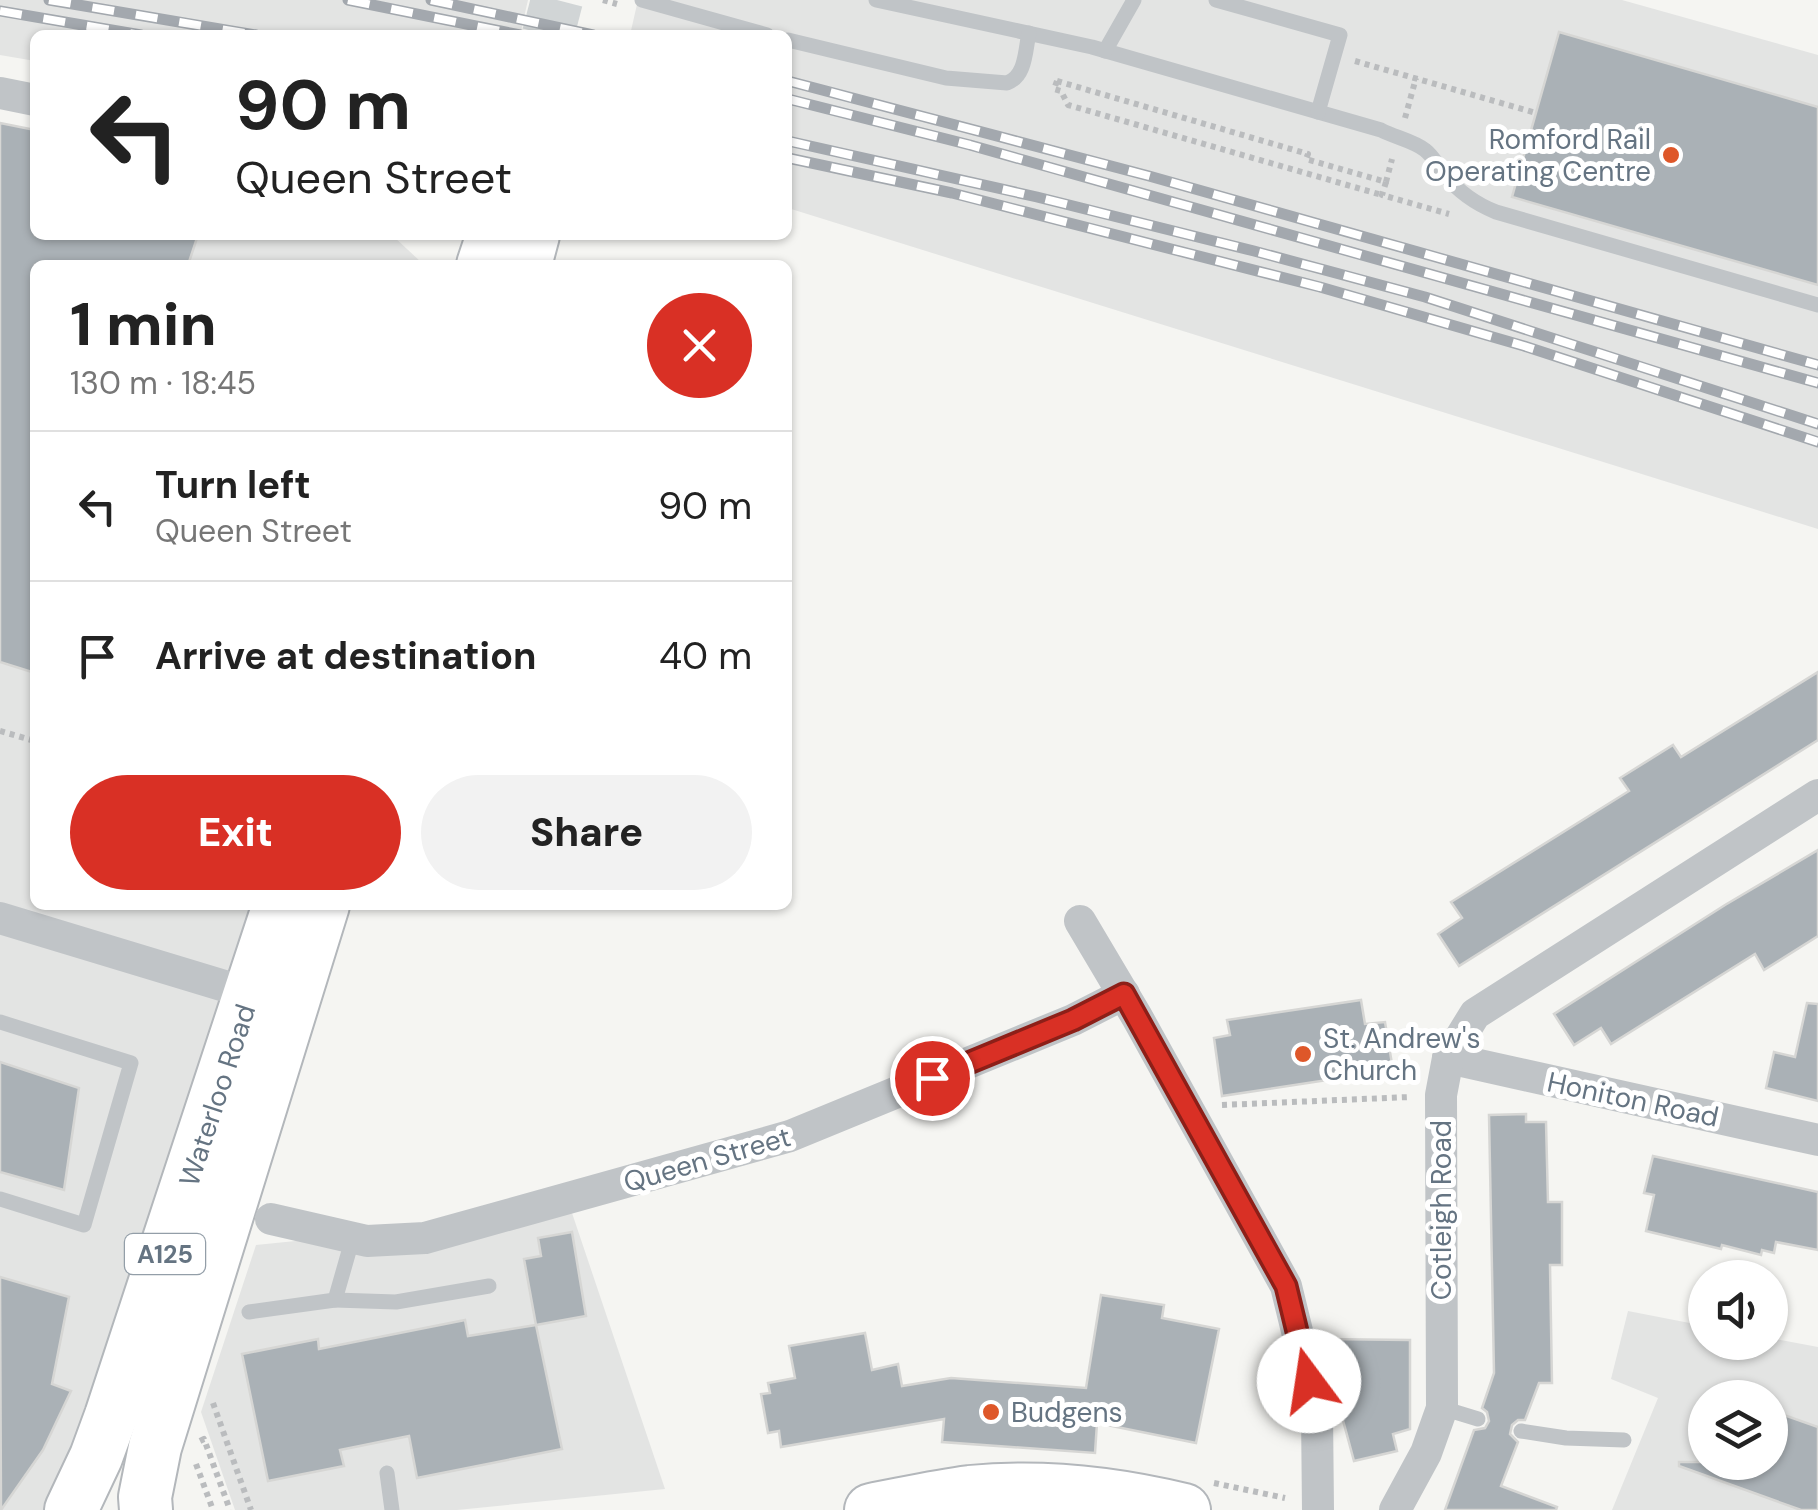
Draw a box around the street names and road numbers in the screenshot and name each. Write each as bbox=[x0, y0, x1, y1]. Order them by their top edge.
street label: Waterloo Road bbox=[171, 999, 264, 1191]
street label: Honiton Road bbox=[1544, 1063, 1722, 1136]
street label: Queen Street bbox=[619, 1118, 795, 1201]
street label: Cotleigh Road bbox=[1423, 1120, 1460, 1300]
road number: A125 bbox=[125, 1234, 205, 1274]

